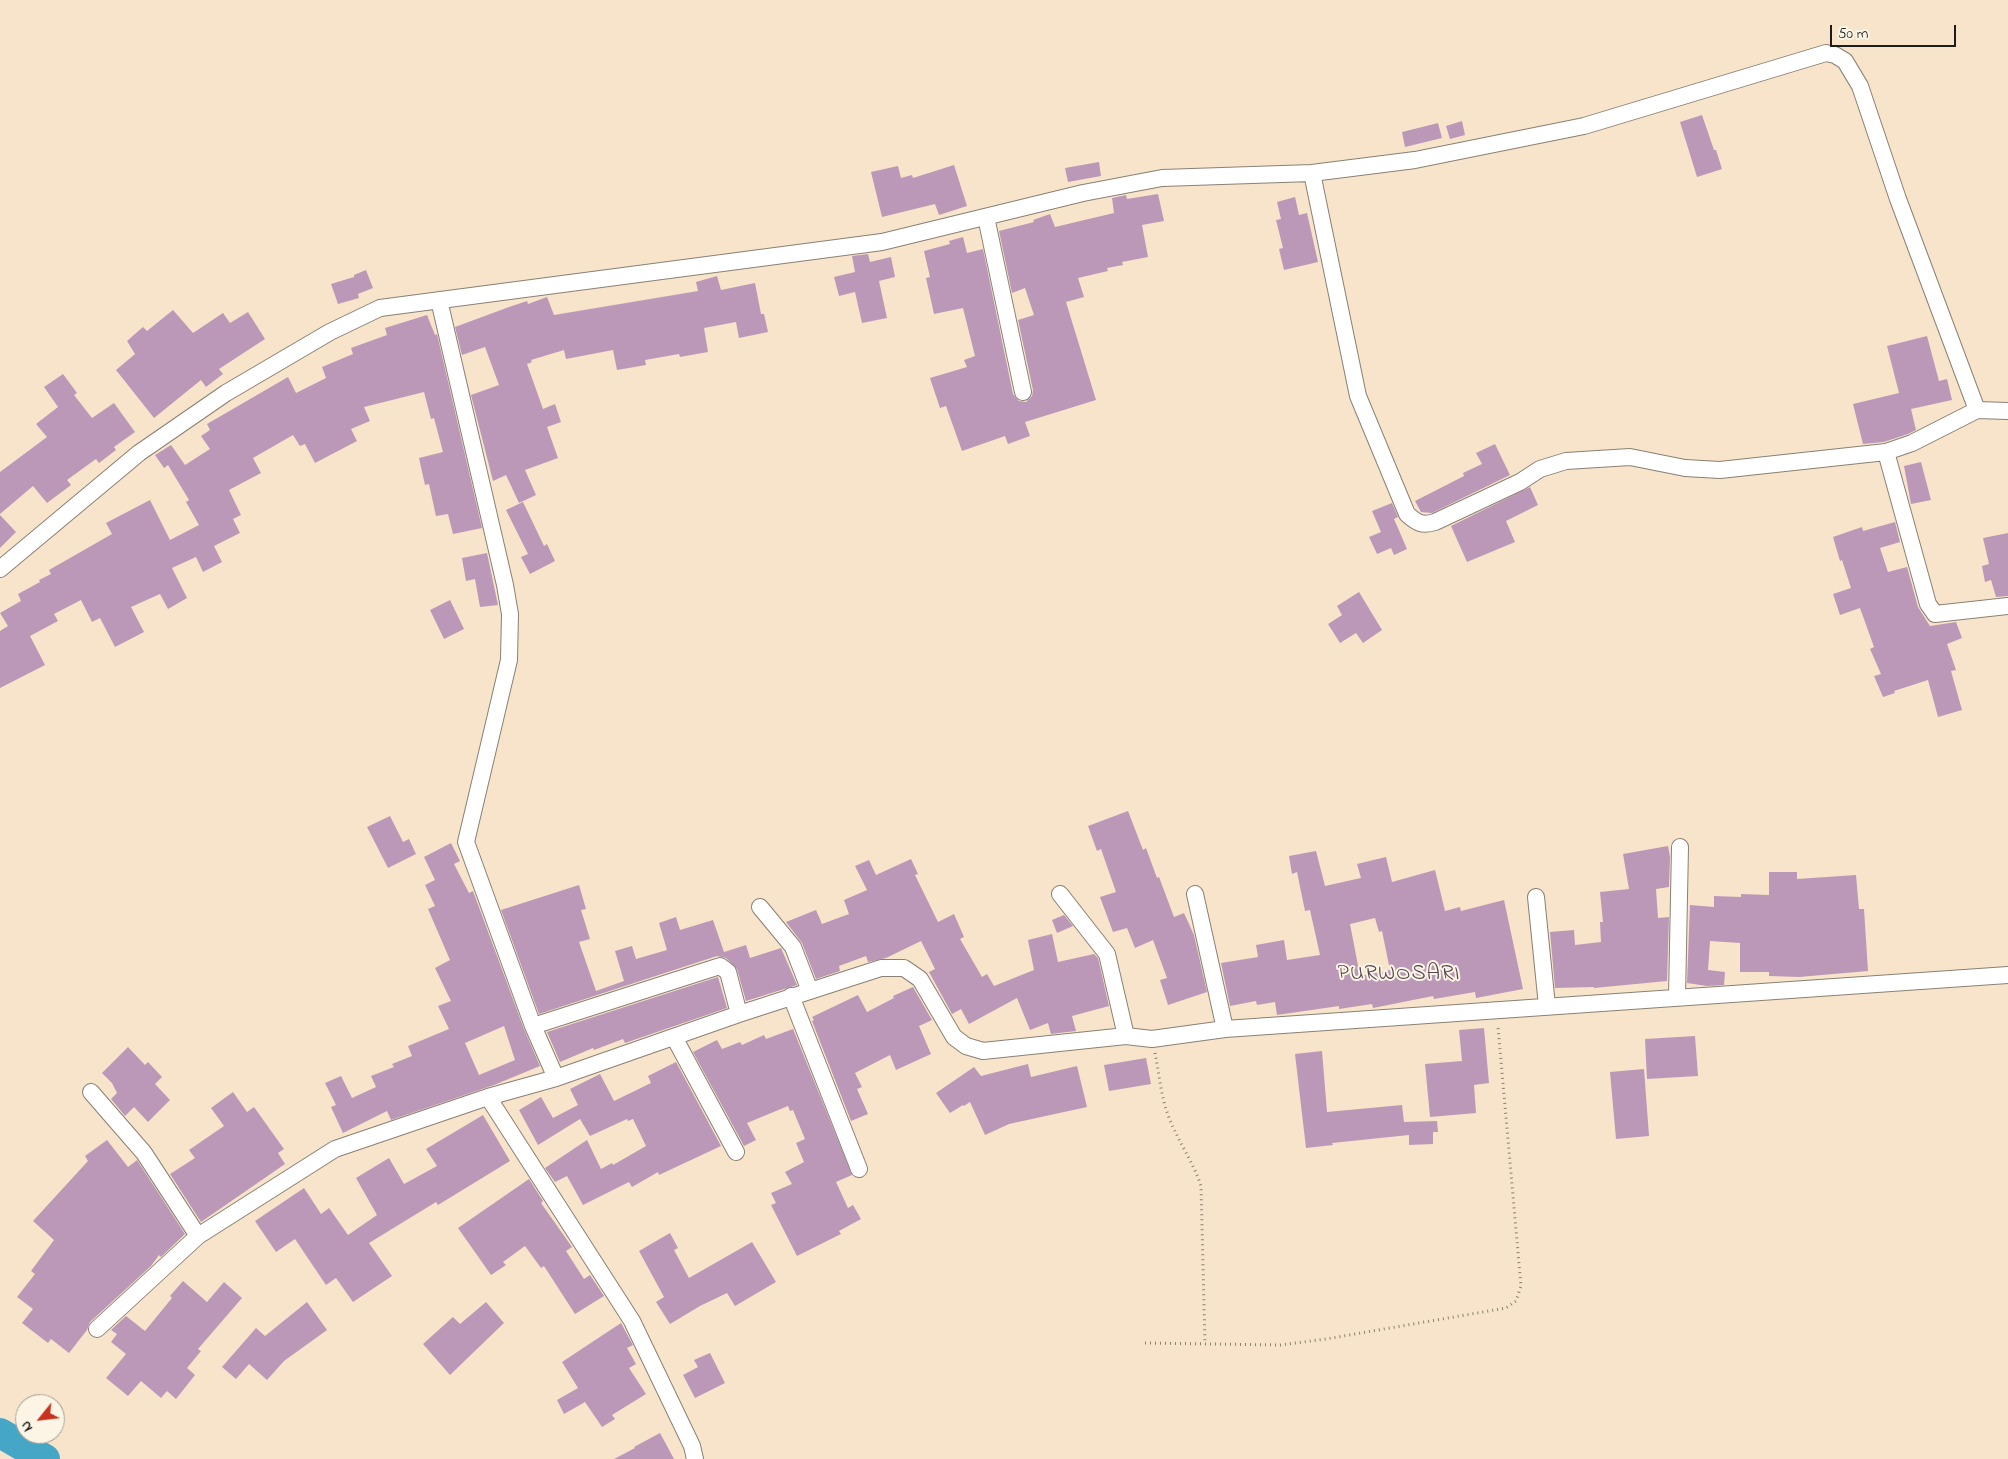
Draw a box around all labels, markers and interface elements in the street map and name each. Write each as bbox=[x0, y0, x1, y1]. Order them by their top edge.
scale bar bbox=[1833, 15, 1959, 47]
text: 50 m bbox=[1838, 23, 1868, 45]
district label: PURWOSARI bbox=[1336, 962, 1462, 988]
north arrow bbox=[15, 1394, 65, 1444]
text: N bbox=[16, 1417, 39, 1435]

